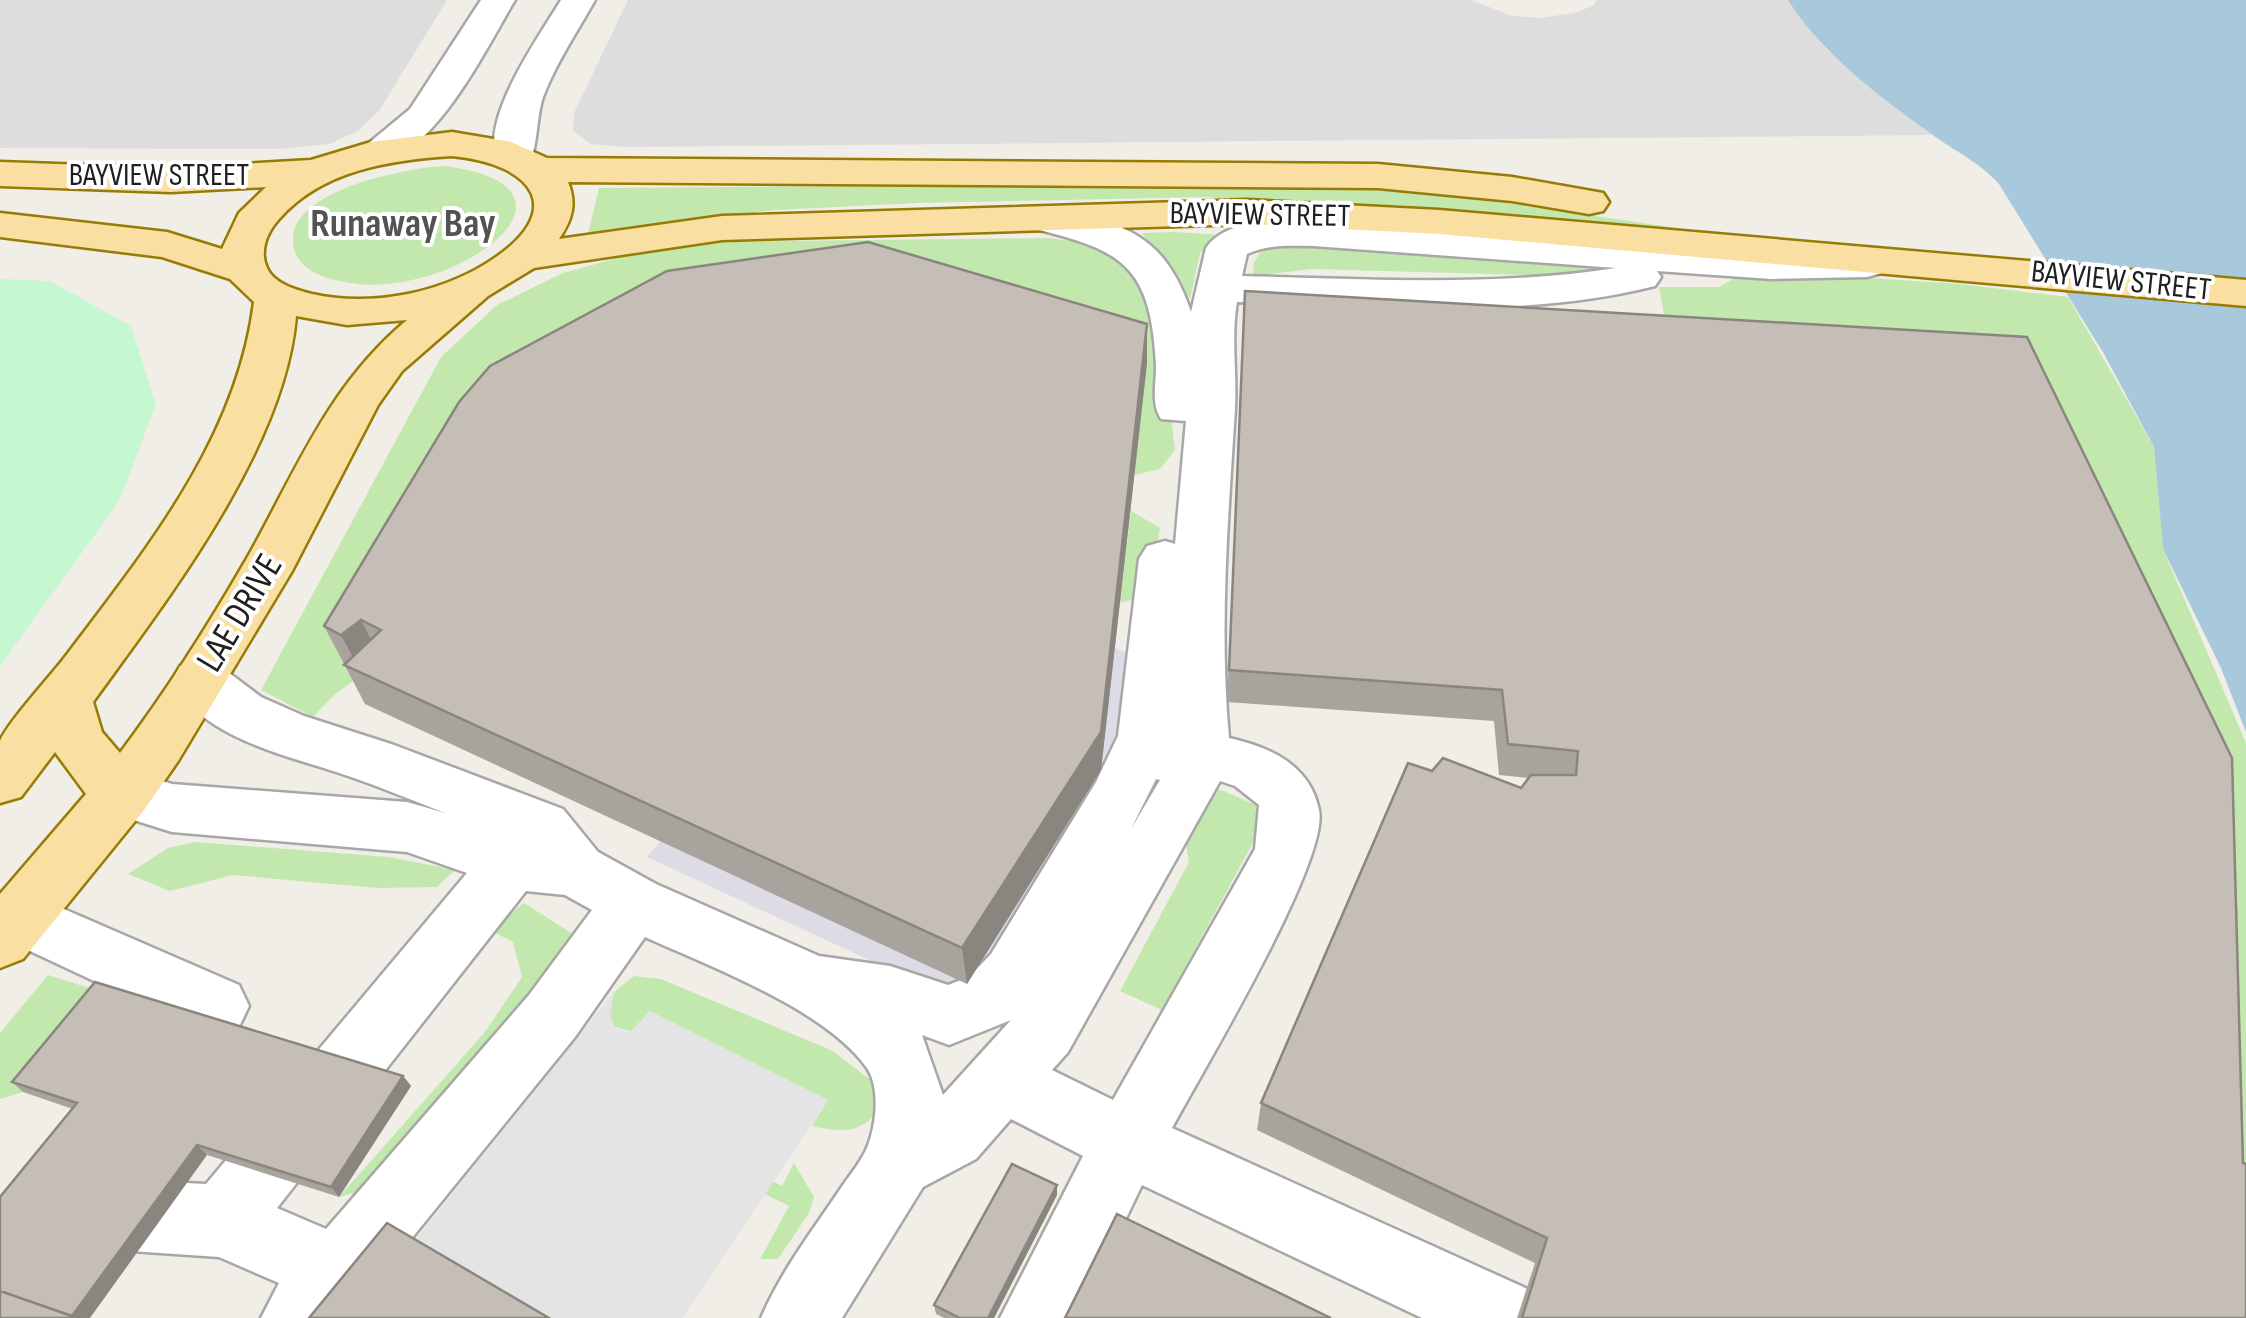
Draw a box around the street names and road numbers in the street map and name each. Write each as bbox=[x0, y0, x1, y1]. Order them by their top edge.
street label: BAYVIEW STREET bbox=[69, 156, 249, 195]
street label: BAYVIEW STREET bbox=[1169, 194, 1351, 236]
street label: BAYVIEW STREET bbox=[2029, 252, 2213, 310]
street label: LAE DRIVE bbox=[187, 546, 293, 680]

